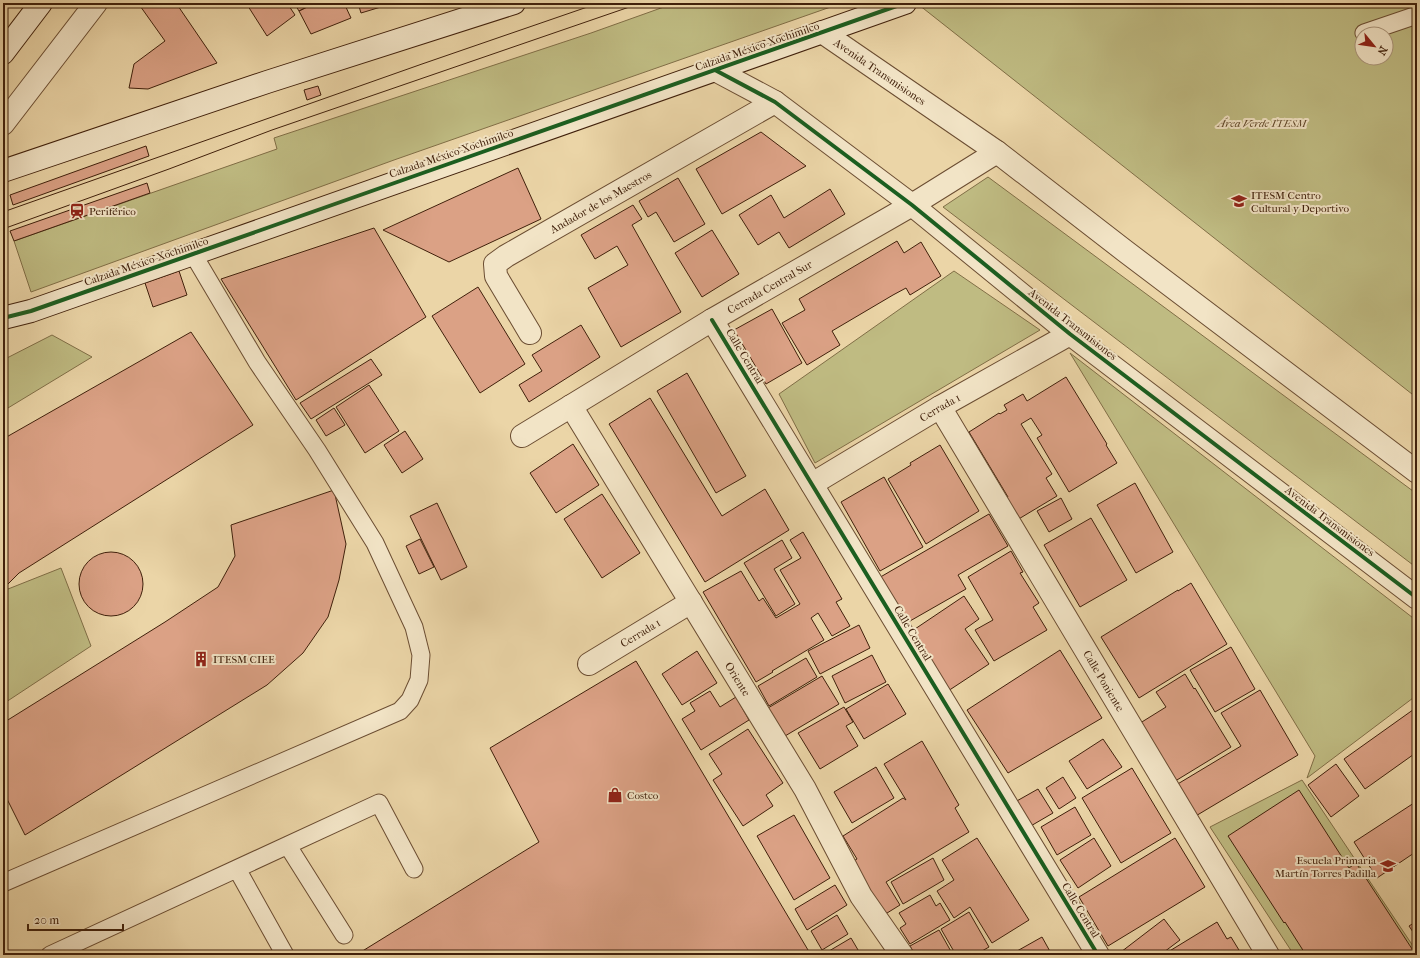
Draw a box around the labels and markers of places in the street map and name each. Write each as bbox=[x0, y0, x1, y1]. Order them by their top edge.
place label: ITESM Centro Cultural y Deportivo bbox=[1251, 189, 1349, 215]
school or university icon: ITESM Centro Cultural y Deportivo bbox=[1230, 192, 1248, 210]
station icon: Periférico bbox=[68, 202, 86, 220]
place label: Periférico bbox=[89, 205, 136, 218]
building icon: ITESM CIEE bbox=[192, 650, 210, 668]
place label: ITESM CIEE bbox=[213, 653, 275, 666]
shop icon: Costco bbox=[606, 786, 624, 804]
place label: Costco bbox=[627, 789, 659, 802]
place label: Escuela Primaria Martín Torres Padilla bbox=[1275, 854, 1377, 880]
school or university icon: Escuela Primaria Martín Torres Padilla bbox=[1379, 857, 1397, 875]

